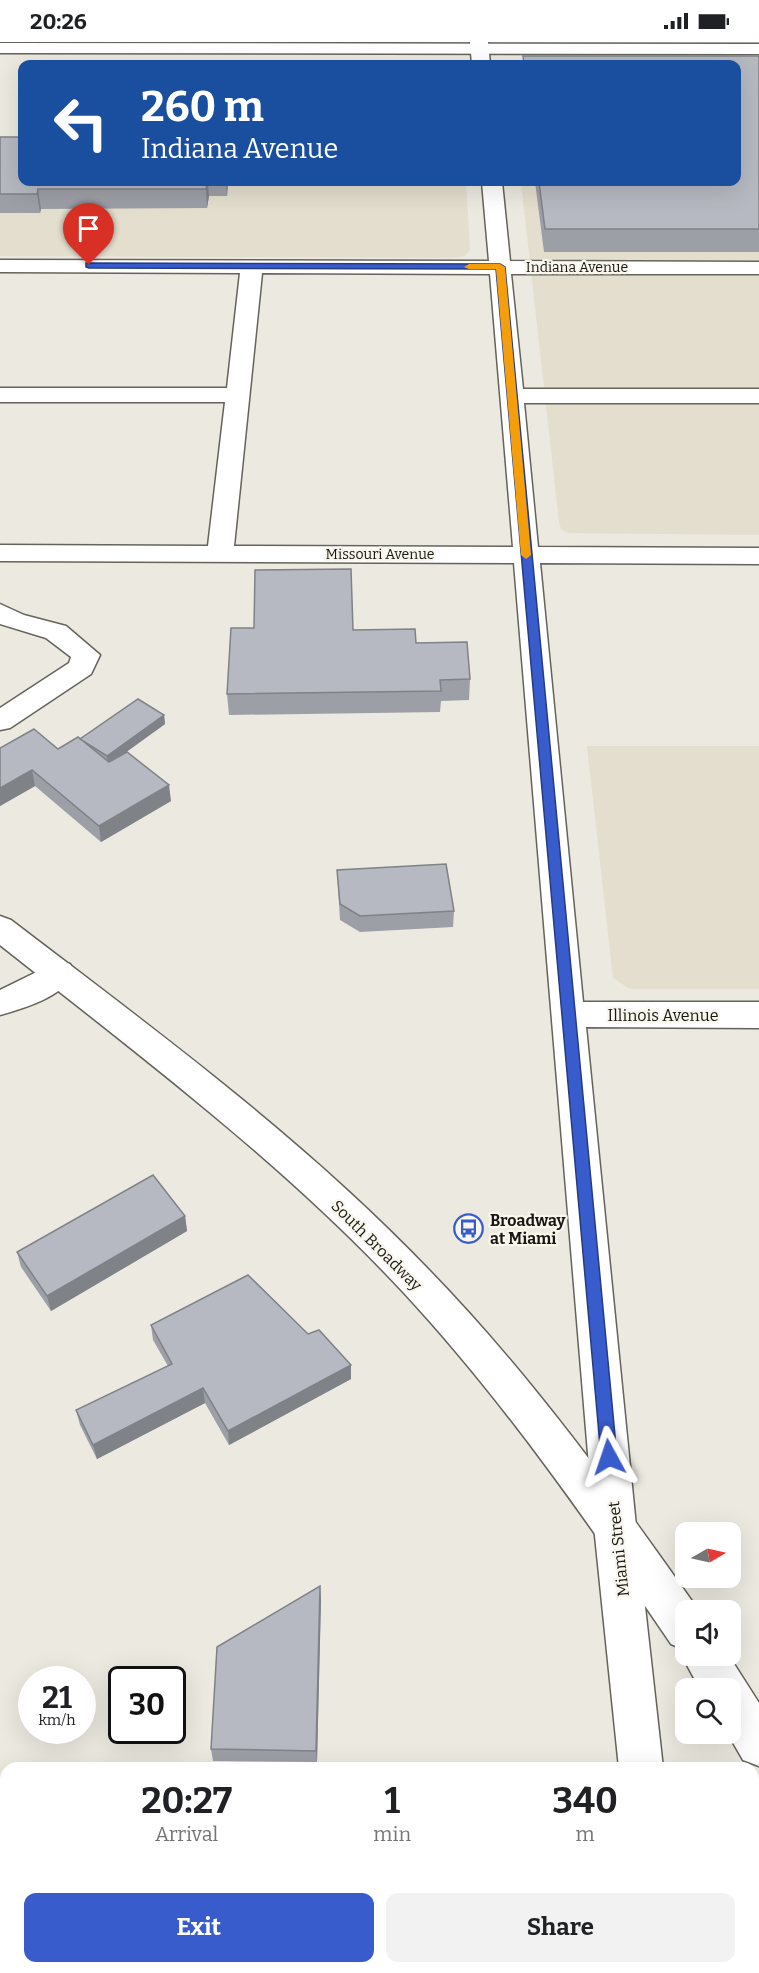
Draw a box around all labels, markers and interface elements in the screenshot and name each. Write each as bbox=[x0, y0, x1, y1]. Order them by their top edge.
text: 20:26 bbox=[30, 8, 87, 35]
text: 260 m bbox=[141, 82, 264, 132]
icon: left bbox=[42, 84, 120, 162]
text: Indiana Avenue bbox=[141, 133, 338, 165]
pin bbox=[63, 203, 114, 265]
icon: arrive bbox=[72, 212, 105, 245]
street label: Indiana Avenue bbox=[526, 259, 628, 276]
street label: Missouri Avenue bbox=[326, 546, 434, 563]
street label: Illinois Avenue bbox=[608, 1006, 718, 1025]
street label: South Broadway bbox=[327, 1196, 426, 1295]
place label: Broadway at Miami bbox=[490, 1211, 565, 1248]
bus stop icon: Broadway at Miami bbox=[453, 1213, 485, 1245]
position arrow bbox=[577, 1425, 641, 1489]
street label: Miami Street bbox=[604, 1500, 633, 1598]
north arrow bbox=[675, 1522, 741, 1588]
map controls bbox=[675, 1522, 741, 1744]
button: sound bbox=[675, 1600, 741, 1666]
speed limit sign: 30 bbox=[108, 1666, 186, 1744]
button: search bbox=[675, 1678, 741, 1744]
text: 21 bbox=[42, 1680, 72, 1716]
text: km/h bbox=[38, 1711, 76, 1729]
text: 20:27 bbox=[141, 1779, 232, 1823]
text: 1 bbox=[384, 1779, 400, 1823]
text: 340 bbox=[552, 1779, 618, 1823]
text: Arrival bbox=[155, 1822, 218, 1846]
text: min bbox=[373, 1822, 411, 1846]
text: m bbox=[575, 1822, 595, 1846]
button: Exit bbox=[24, 1893, 374, 1962]
button: Share bbox=[386, 1893, 735, 1962]

